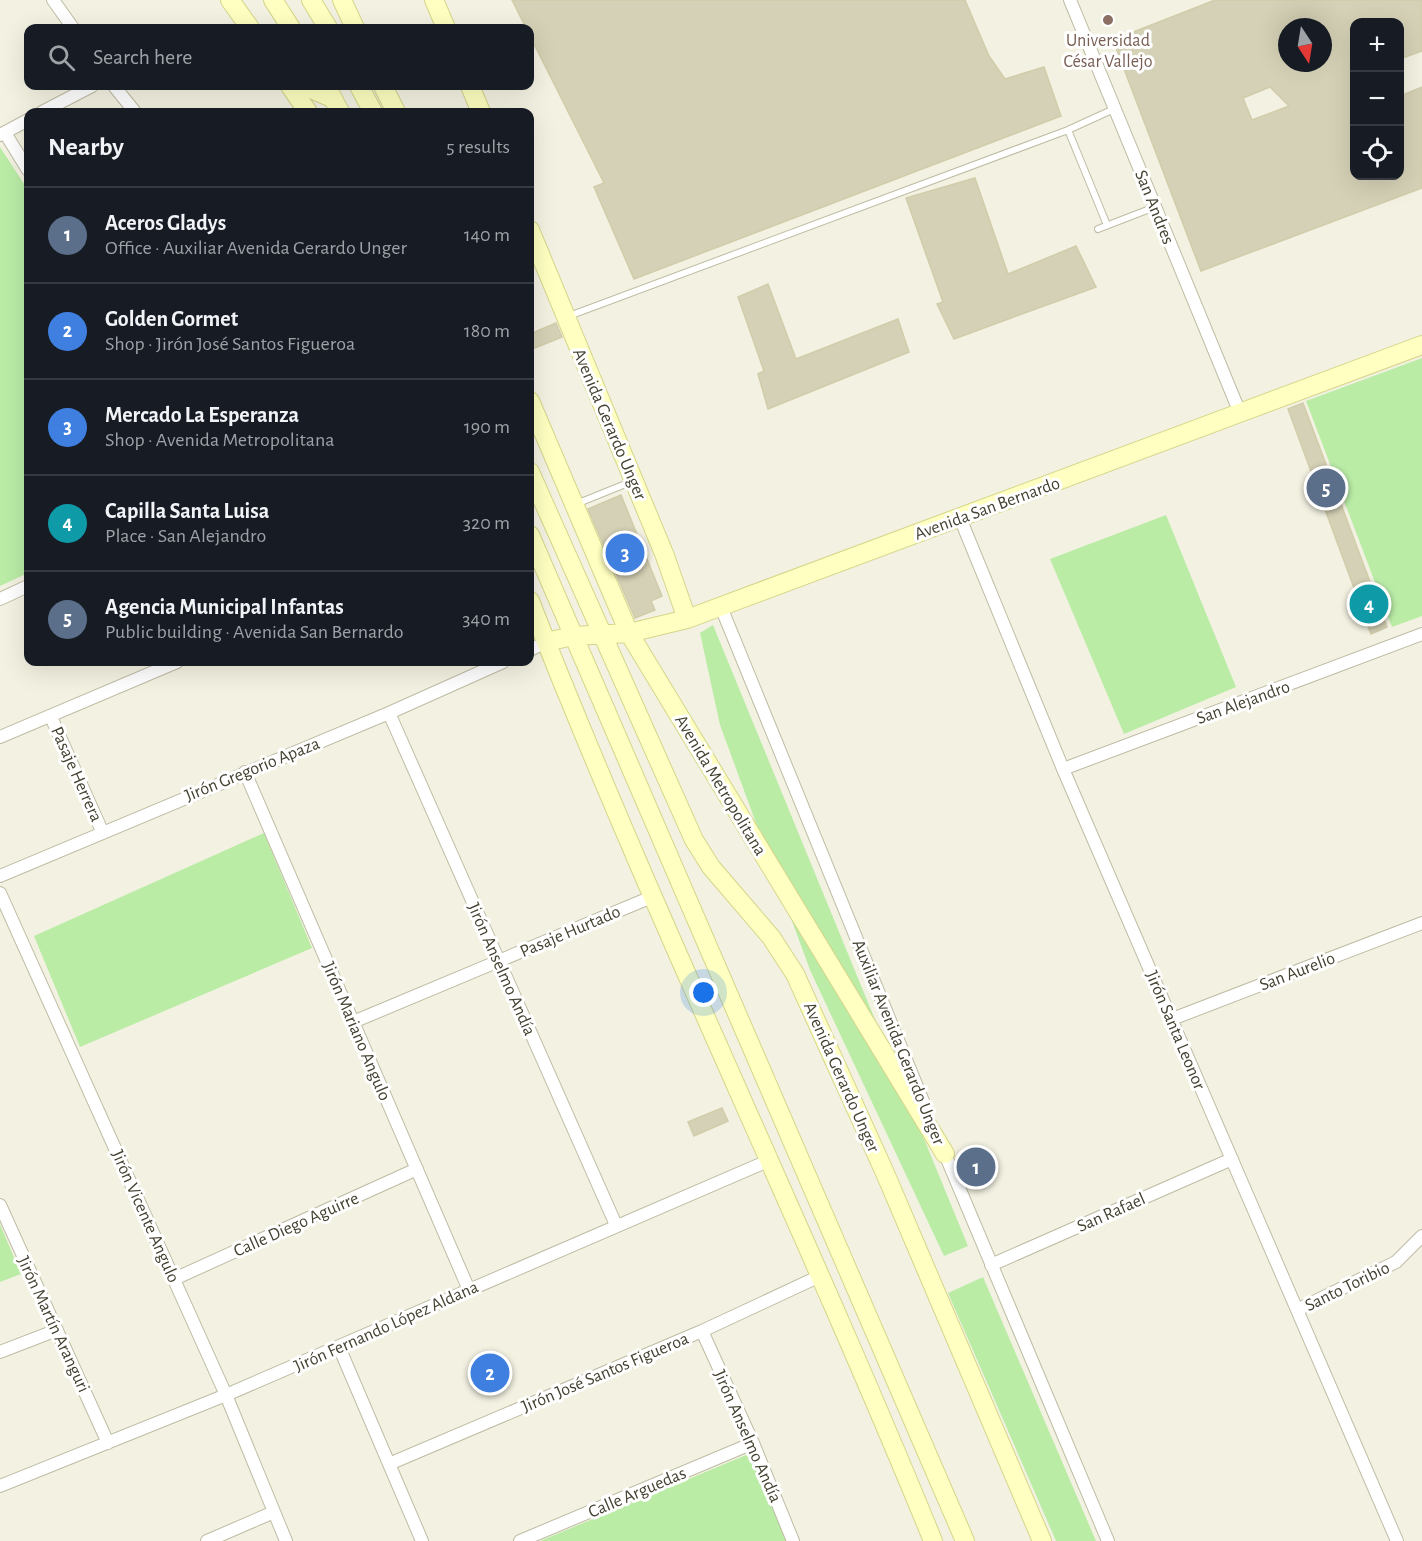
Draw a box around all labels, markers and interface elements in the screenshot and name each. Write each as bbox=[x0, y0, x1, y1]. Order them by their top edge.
marker: Universidad César Vallejo bbox=[1101, 13, 1115, 27]
north arrow bbox=[1278, 18, 1332, 72]
map controls bbox=[1350, 18, 1404, 180]
button: + bbox=[1350, 18, 1404, 72]
search box bbox=[24, 24, 534, 90]
place label: Universidad César Vallejo bbox=[1063, 32, 1153, 71]
icon: search bbox=[45, 41, 78, 74]
text: Search here bbox=[93, 46, 192, 68]
button: − bbox=[1350, 72, 1404, 126]
button: locate bbox=[1350, 126, 1404, 180]
text: Nearby bbox=[48, 134, 124, 160]
text: 5 results bbox=[446, 137, 510, 157]
street label: San Andres bbox=[1131, 168, 1177, 247]
text: Aceros Gladys bbox=[105, 212, 226, 234]
text: 1 bbox=[64, 225, 71, 245]
text: 140 m bbox=[464, 225, 510, 245]
text: Office · Auxiliar Avenida Gerardo Unger bbox=[105, 238, 407, 258]
text: Golden Gormet bbox=[105, 308, 238, 330]
text: 2 bbox=[63, 321, 72, 341]
text: 180 m bbox=[464, 321, 510, 341]
text: Shop · Jirón José Santos Figueroa bbox=[105, 334, 355, 354]
street label: Avenida Gerardo Unger bbox=[569, 346, 649, 503]
text: Mercado La Esperanza bbox=[105, 404, 299, 426]
text: 3 bbox=[63, 417, 72, 437]
text: 190 m bbox=[464, 417, 510, 437]
text: Shop · Avenida Metropolitana bbox=[105, 430, 334, 450]
pin: 5 bbox=[1306, 466, 1346, 510]
street label: Avenida San Bernardo bbox=[912, 474, 1063, 544]
text: Capilla Santa Luisa bbox=[105, 500, 269, 522]
text: 4 bbox=[62, 513, 73, 533]
text: 320 m bbox=[463, 513, 510, 533]
text: Place · San Alejandro bbox=[105, 526, 266, 546]
pin: 3 bbox=[606, 530, 644, 576]
pin: 4 bbox=[1350, 582, 1388, 626]
text: Agencia Municipal Infantas bbox=[105, 596, 344, 618]
text: 5 bbox=[63, 609, 72, 629]
text: 340 m bbox=[462, 609, 510, 629]
text: Public building · Avenida San Bernardo bbox=[105, 622, 404, 642]
street label: San Alejandro bbox=[1194, 678, 1293, 728]
street label: Avenida Metropolitana bbox=[671, 712, 769, 859]
street label: Pasaje Herrera bbox=[47, 724, 105, 825]
street label: Jirón Gregorio Apaza bbox=[182, 735, 322, 805]
street label: Jirón Anselmo Andía bbox=[464, 900, 538, 1039]
street label: Pasaje Hurtado bbox=[517, 903, 623, 961]
street label: Auxiliar Avenida Gerardo Unger bbox=[849, 937, 948, 1148]
street label: San Aurelio bbox=[1257, 949, 1338, 995]
street label: Jirón Mariano Angulo bbox=[319, 959, 394, 1104]
street label: Jirón Santa Leonor bbox=[1142, 968, 1208, 1093]
your location bbox=[689, 978, 718, 1007]
street label: Avenida Gerardo Unger bbox=[800, 1000, 882, 1155]
pin: 1 bbox=[956, 1144, 996, 1190]
street label: Jirón Vicente Angulo bbox=[108, 1147, 182, 1286]
street label: Calle Diego Aguirre bbox=[231, 1189, 362, 1261]
street label: San Rafael bbox=[1075, 1190, 1148, 1236]
street label: Jirón Martín Aranguri bbox=[14, 1253, 93, 1395]
street label: Santo Toribio bbox=[1302, 1259, 1393, 1315]
street label: Jirón Fernando López Aldana bbox=[292, 1278, 481, 1376]
street label: Jirón José Santos Figueroa bbox=[519, 1330, 692, 1416]
pin: 2 bbox=[470, 1350, 510, 1396]
street label: Jirón Anselmo Andía bbox=[710, 1367, 784, 1506]
street label: Calle Arguedas bbox=[586, 1464, 689, 1522]

